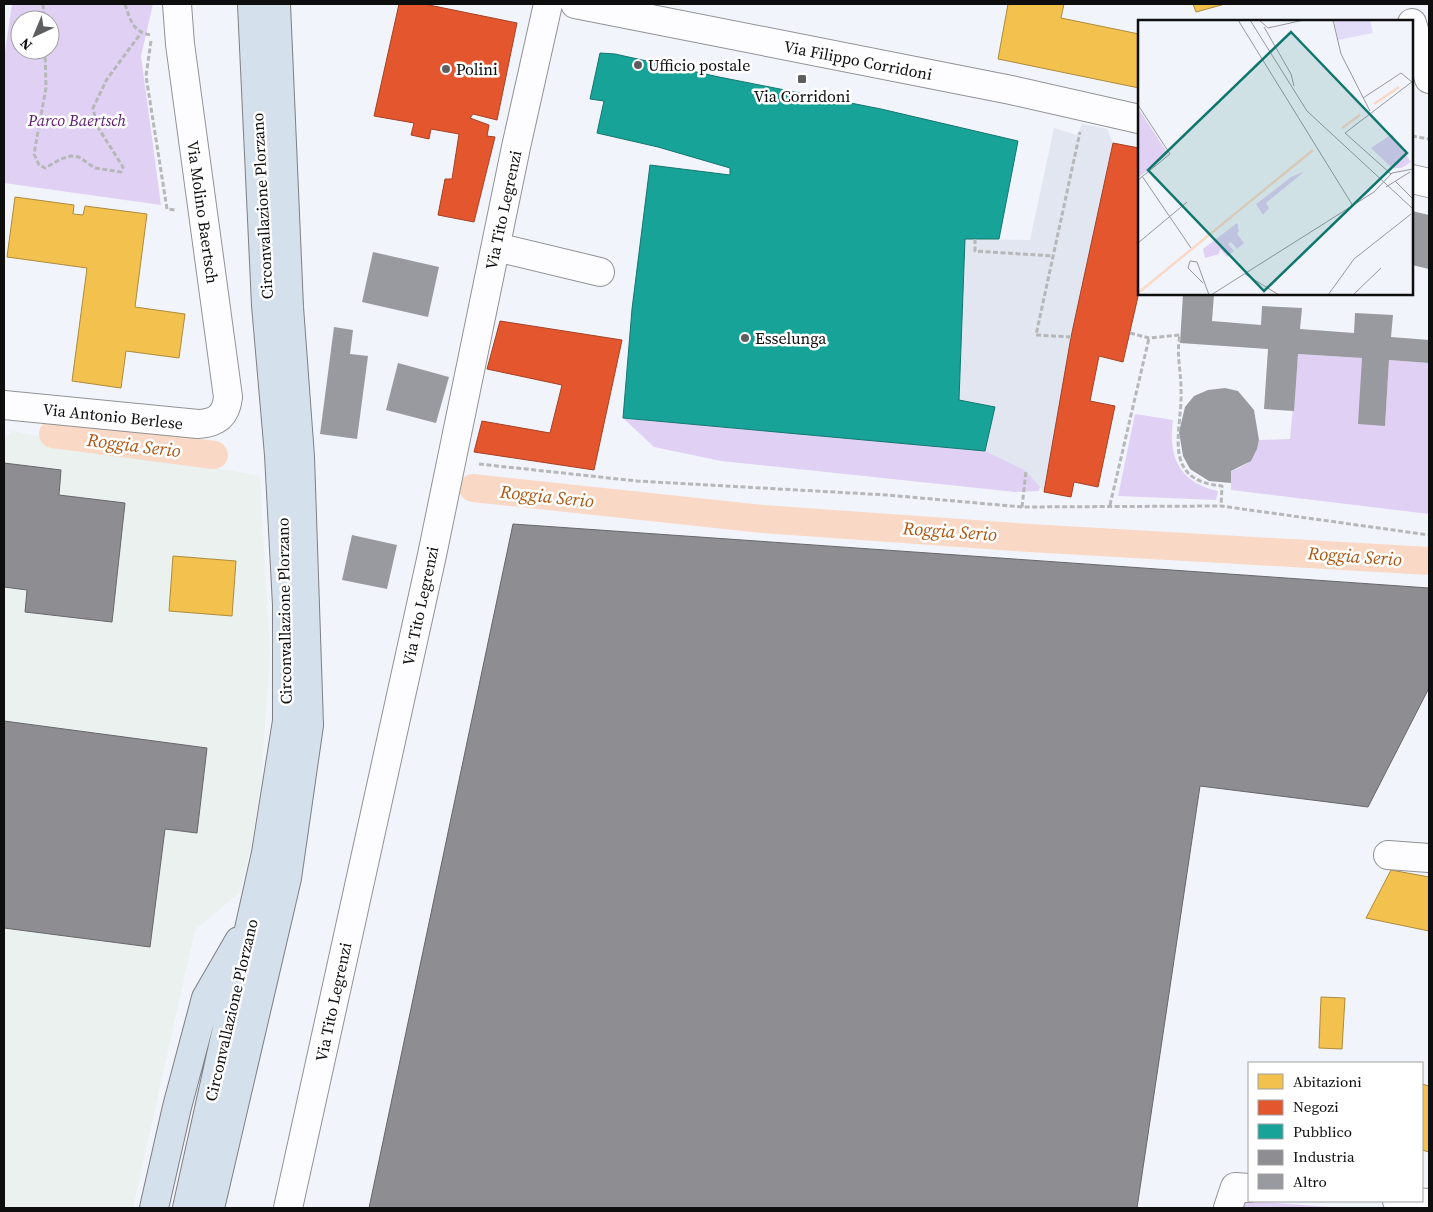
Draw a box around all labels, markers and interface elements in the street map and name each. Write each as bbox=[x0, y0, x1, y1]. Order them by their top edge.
north arrow bbox=[10, 10, 60, 60]
inset map bbox=[1138, 20, 1413, 295]
text: N bbox=[15, 34, 37, 55]
street label: Via Filippo Corridoni bbox=[782, 35, 934, 85]
place label: Ufficio postale bbox=[648, 54, 750, 76]
place label: Polini bbox=[456, 58, 498, 80]
marker: Ufficio postale bbox=[632, 59, 644, 71]
marker: Polini bbox=[440, 63, 452, 75]
marker: Via Corridoni bbox=[796, 73, 808, 85]
place label: Via Corridoni bbox=[754, 85, 850, 107]
park label: Parco Baertsch bbox=[27, 109, 126, 131]
street label: Circonvallazione Plorzano bbox=[246, 112, 278, 300]
street label: Via Molino Baertsch bbox=[182, 139, 224, 285]
street label: Via Tito Legrenzi bbox=[480, 148, 526, 272]
place label: Esselunga bbox=[755, 327, 827, 349]
marker: Esselunga bbox=[739, 332, 751, 344]
street label: Via Antonio Berlese bbox=[42, 398, 184, 434]
water label: Roggia Serio bbox=[85, 427, 182, 463]
water label: Roggia Serio bbox=[498, 479, 595, 513]
water label: Roggia Serio bbox=[901, 515, 998, 547]
street label: Circonvallazione Plorzano bbox=[271, 517, 297, 705]
water label: Roggia Serio bbox=[1306, 540, 1403, 572]
street label: Via Tito Legrenzi bbox=[397, 544, 443, 668]
street label: Circonvallazione Plorzano bbox=[199, 916, 263, 1103]
street label: Via Tito Legrenzi bbox=[310, 940, 356, 1064]
legend bbox=[1248, 1062, 1423, 1202]
text: Abitazioni bbox=[1293, 1071, 1362, 1092]
text: Negozi bbox=[1293, 1096, 1339, 1117]
text: Pubblico bbox=[1293, 1121, 1352, 1142]
text: Industria bbox=[1293, 1146, 1355, 1167]
text: Altro bbox=[1293, 1171, 1327, 1192]

